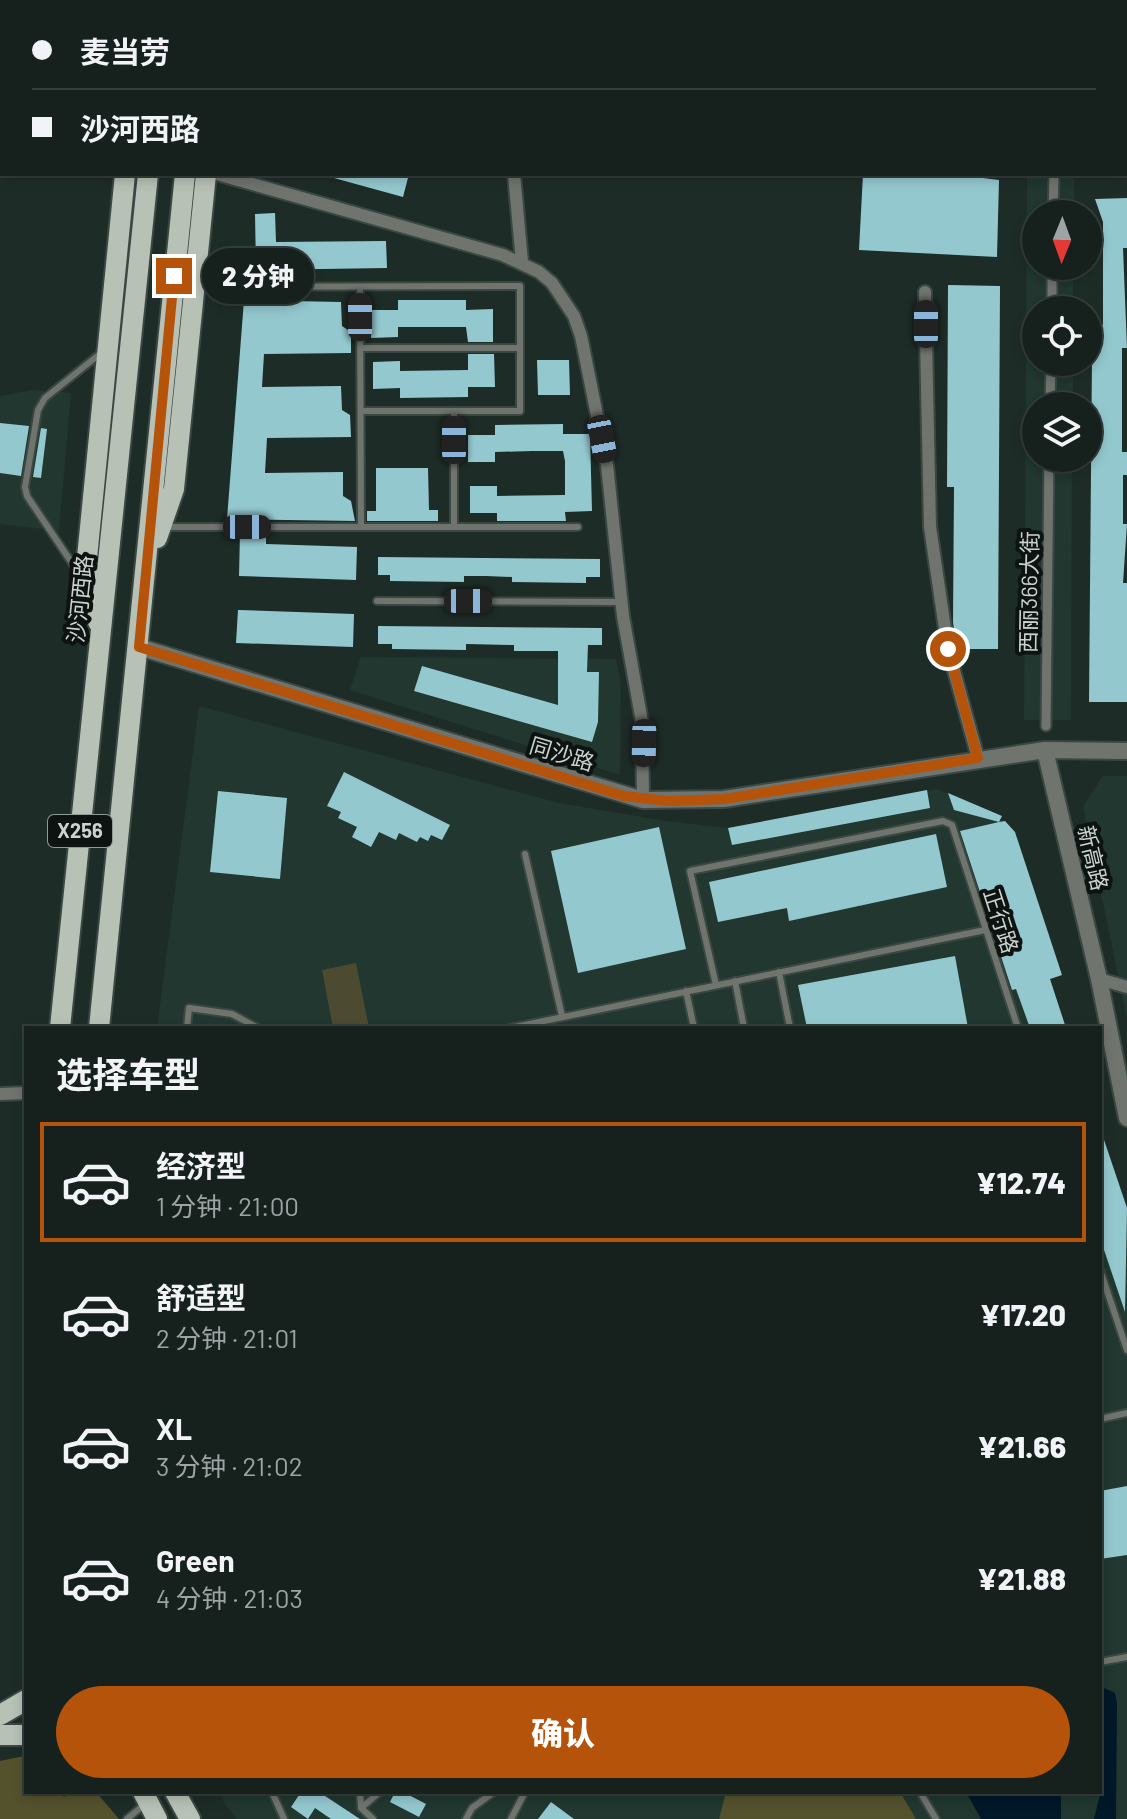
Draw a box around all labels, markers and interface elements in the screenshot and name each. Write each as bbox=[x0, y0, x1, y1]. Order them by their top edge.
text: 麦当劳 bbox=[80, 33, 170, 69]
text: 沙河西路 bbox=[80, 110, 200, 146]
north arrow bbox=[1022, 200, 1102, 280]
map controls bbox=[1022, 200, 1102, 472]
callout: 2 分钟 bbox=[202, 248, 314, 304]
route end bbox=[156, 258, 192, 294]
text: 2 分钟 bbox=[222, 260, 294, 291]
car bbox=[348, 293, 372, 341]
button: locate bbox=[1022, 296, 1102, 376]
car bbox=[914, 300, 938, 348]
button: layers bbox=[1022, 392, 1102, 472]
car bbox=[586, 413, 618, 465]
car bbox=[442, 416, 466, 464]
car bbox=[223, 515, 271, 539]
street label: 西丽366大街 bbox=[1014, 531, 1042, 653]
street label: 沙河西路 bbox=[61, 554, 97, 644]
car bbox=[444, 589, 492, 613]
route start bbox=[930, 631, 966, 667]
car bbox=[632, 719, 656, 767]
street label: 同沙路 bbox=[527, 731, 598, 775]
road number: X256 bbox=[48, 815, 112, 847]
street label: 新高路 bbox=[1074, 823, 1114, 893]
street label: 正行路 bbox=[979, 885, 1025, 956]
text: 选择车型 bbox=[56, 1052, 200, 1095]
icon: car bbox=[60, 1146, 132, 1218]
text: 经济型 bbox=[156, 1147, 246, 1183]
text: ¥12.74 bbox=[976, 1164, 1066, 1200]
text: 1 分钟 · 21:00 bbox=[156, 1190, 299, 1221]
icon: car bbox=[60, 1278, 132, 1350]
text: 舒适型 bbox=[156, 1279, 246, 1315]
text: ¥17.20 bbox=[980, 1296, 1066, 1332]
text: 2 分钟 · 21:01 bbox=[156, 1322, 298, 1353]
icon: car bbox=[60, 1410, 132, 1482]
text: XL bbox=[156, 1410, 192, 1446]
text: ¥21.66 bbox=[977, 1428, 1066, 1464]
text: 3 分钟 · 21:02 bbox=[156, 1450, 303, 1481]
icon: car bbox=[60, 1542, 132, 1614]
text: Green bbox=[156, 1542, 235, 1578]
text: ¥21.88 bbox=[977, 1560, 1066, 1596]
text: 4 分钟 · 21:03 bbox=[156, 1582, 303, 1613]
button: 确认 bbox=[56, 1686, 1070, 1778]

